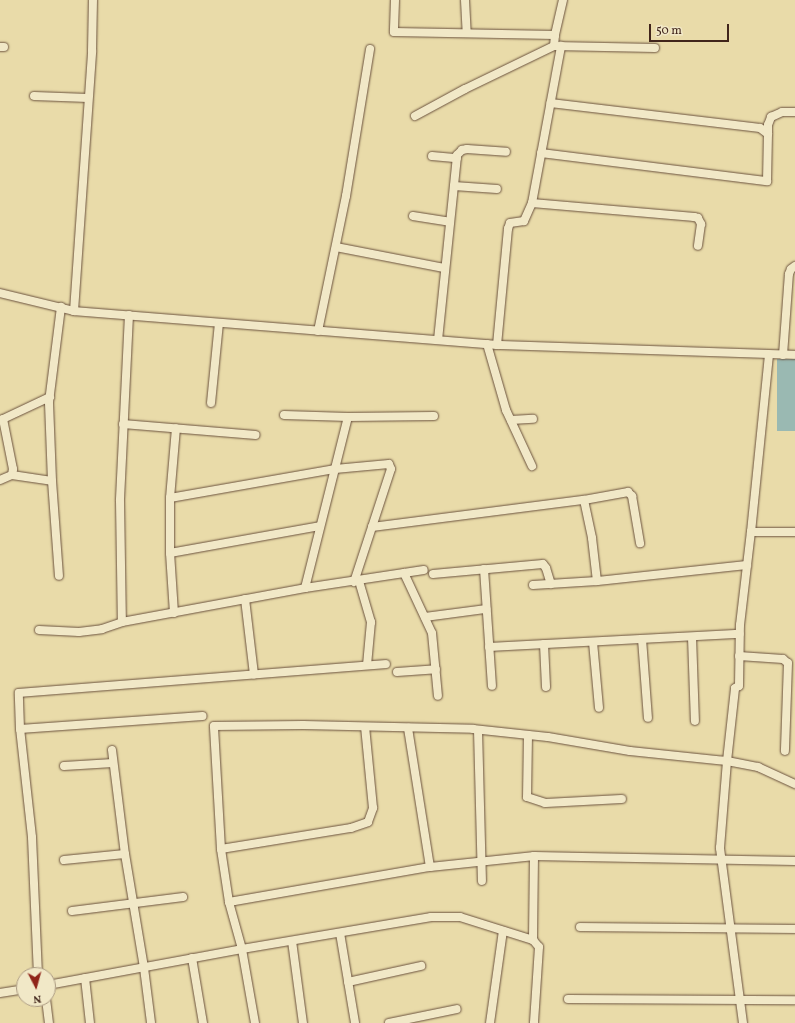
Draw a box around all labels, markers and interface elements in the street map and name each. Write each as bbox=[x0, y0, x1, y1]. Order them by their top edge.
scale bar bbox=[651, 16, 731, 42]
text: 50 m bbox=[656, 23, 682, 39]
north arrow bbox=[16, 967, 56, 1007]
text: N bbox=[32, 991, 42, 1006]

